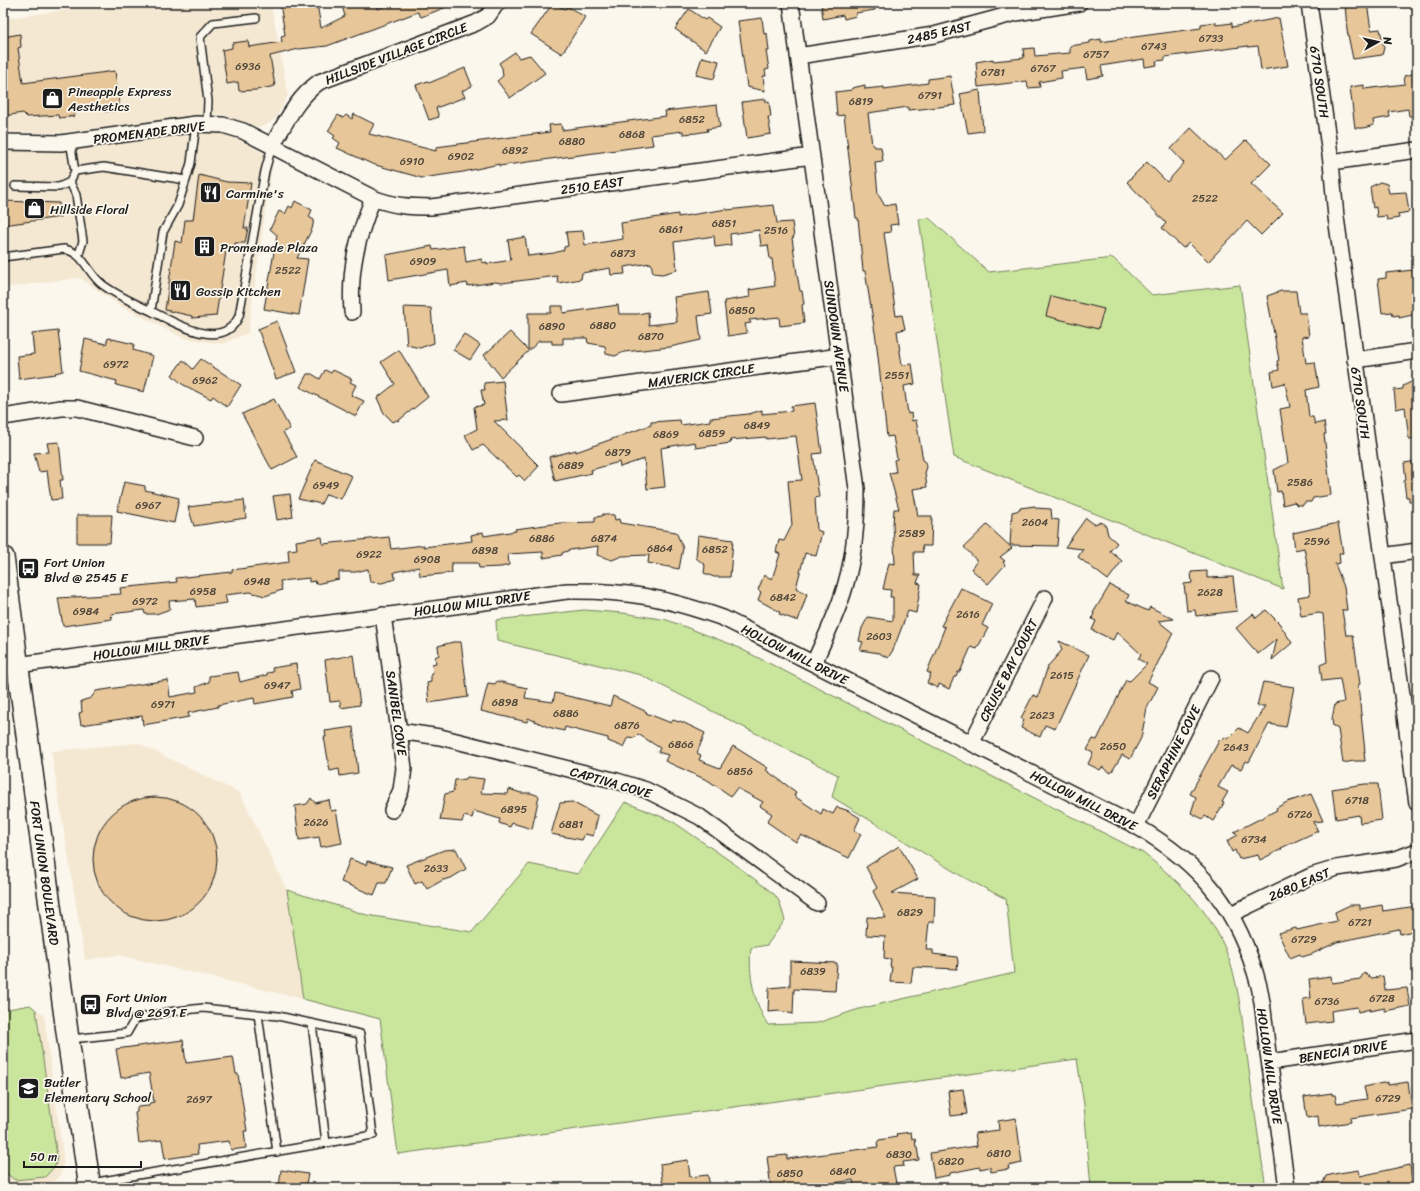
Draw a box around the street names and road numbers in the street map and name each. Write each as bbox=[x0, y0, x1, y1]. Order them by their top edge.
street label: 2485 EAST bbox=[905, 14, 975, 51]
street label: HILLSIDE VILLAGE CIRCLE bbox=[322, 15, 472, 91]
street label: 6710 SOUTH bbox=[1303, 44, 1336, 120]
street label: PROMENADE DRIVE bbox=[92, 114, 207, 151]
street label: 2510 EAST bbox=[559, 170, 626, 201]
street label: SUNDOWN AVENUE bbox=[817, 279, 856, 394]
street label: MAVERICK CIRCLE bbox=[646, 357, 757, 394]
street label: 6710 SOUTH bbox=[1344, 365, 1377, 441]
street label: HOLLOW MILL DRIVE bbox=[412, 584, 533, 623]
street label: CRUISE BAY COURT bbox=[973, 614, 1045, 726]
street label: HOLLOW MILL DRIVE bbox=[737, 618, 853, 692]
street label: HOLLOW MILL DRIVE bbox=[91, 628, 212, 667]
street label: SANIBEL COVE bbox=[379, 669, 414, 758]
street label: SERAPHINE COVE bbox=[1140, 700, 1207, 803]
street label: CAPTIVA COVE bbox=[567, 760, 655, 805]
street label: HOLLOW MILL DRIVE bbox=[1026, 764, 1142, 838]
street label: FORT UNION BOULEVARD bbox=[23, 799, 66, 947]
street label: 2680 EAST bbox=[1265, 861, 1335, 908]
street label: HOLLOW MILL DRIVE bbox=[1250, 1006, 1289, 1127]
street label: BENECIA DRIVE bbox=[1297, 1033, 1390, 1070]

